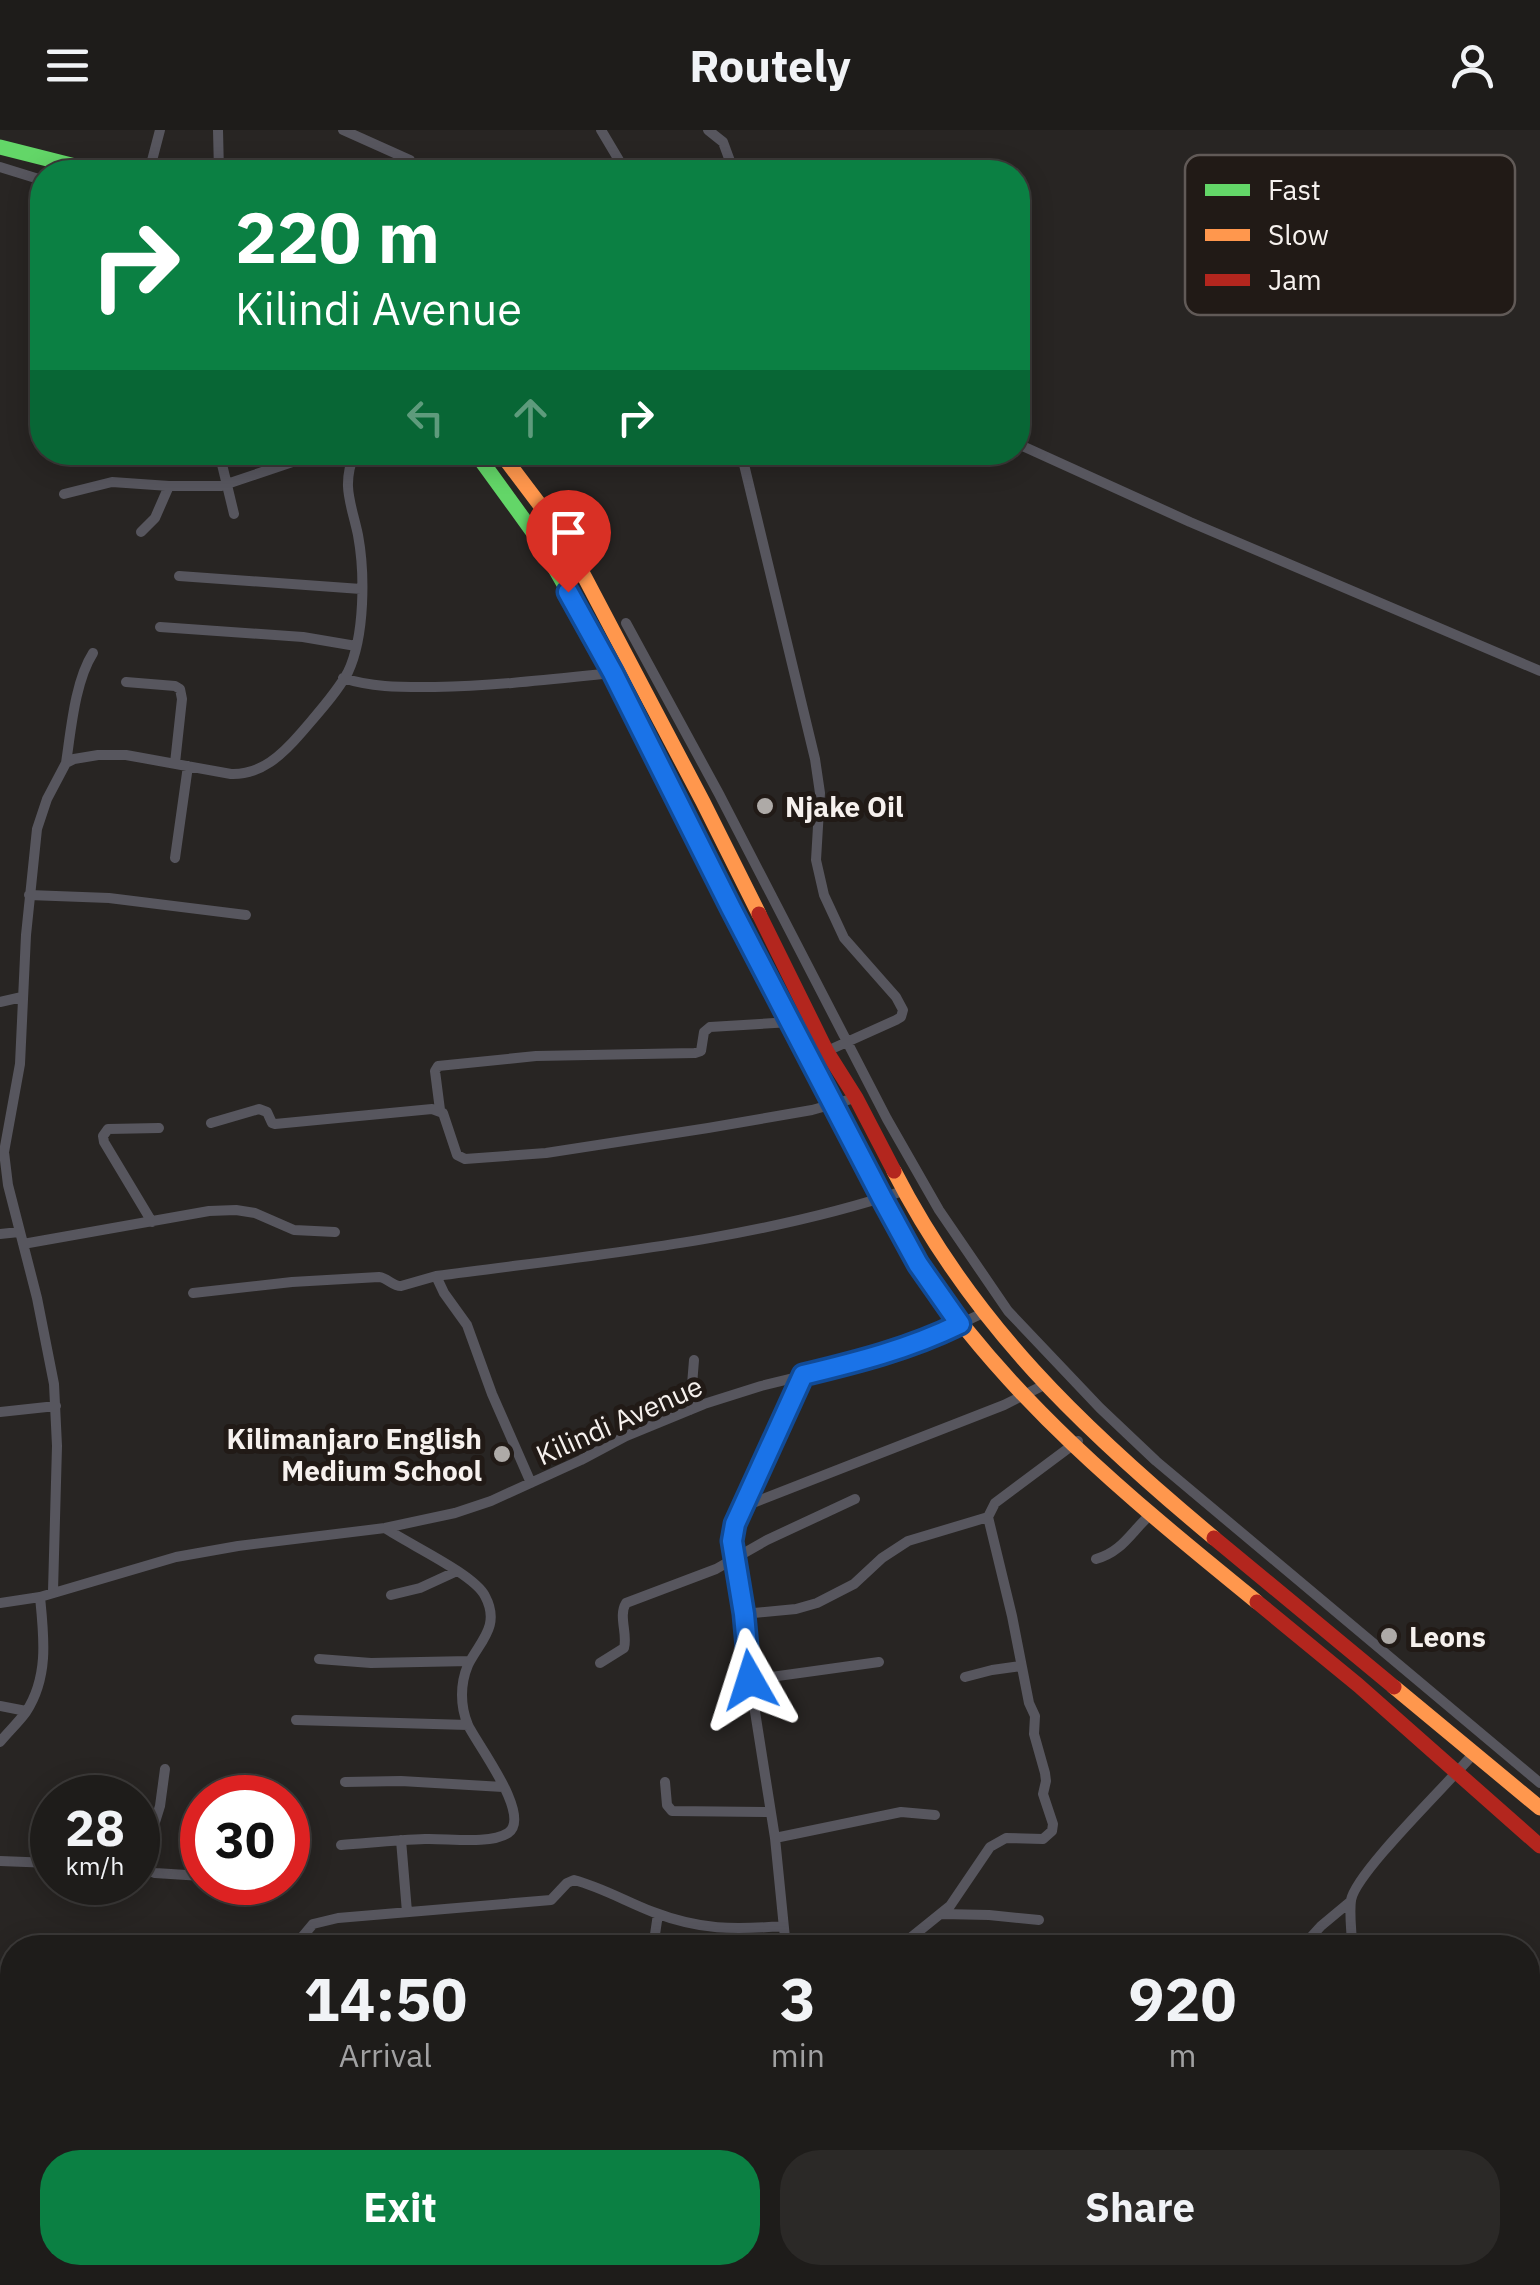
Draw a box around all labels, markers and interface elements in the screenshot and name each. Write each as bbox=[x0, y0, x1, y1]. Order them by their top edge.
text: Routely bbox=[689, 36, 851, 94]
icon: menu bbox=[40, 38, 95, 93]
icon: person bbox=[1445, 38, 1500, 93]
legend bbox=[1185, 155, 1515, 315]
text: Fast bbox=[1268, 171, 1321, 208]
text: 220 m bbox=[235, 191, 440, 282]
icon: right bbox=[70, 200, 200, 330]
text: Slow bbox=[1268, 216, 1329, 253]
text: Jam bbox=[1268, 261, 1322, 298]
text: Kilindi Avenue bbox=[235, 279, 522, 337]
icon: left bbox=[398, 390, 453, 445]
icon: ahead bbox=[503, 390, 558, 445]
icon: right bbox=[608, 390, 663, 445]
pin bbox=[526, 490, 611, 593]
icon: arrive bbox=[541, 505, 596, 560]
place label: Njake Oil bbox=[785, 788, 903, 825]
marker: Njake Oil bbox=[754, 795, 776, 817]
street label: Kilindi Avenue bbox=[530, 1367, 708, 1473]
place label: Kilimanjaro English Medium School bbox=[226, 1420, 482, 1489]
marker: Kilimanjaro English Medium School bbox=[491, 1443, 513, 1465]
place label: Leons bbox=[1409, 1618, 1486, 1655]
marker: Leons bbox=[1378, 1625, 1400, 1647]
position arrow bbox=[698, 1628, 802, 1732]
speed limit sign: 30 bbox=[180, 1775, 310, 1905]
text: 28 bbox=[65, 1795, 125, 1860]
text: km/h bbox=[66, 1849, 124, 1882]
text: 14:50 bbox=[304, 1959, 467, 2038]
text: 3 bbox=[780, 1959, 816, 2038]
text: 920 bbox=[1128, 1959, 1236, 2038]
text: Arrival bbox=[339, 2034, 432, 2076]
text: min bbox=[771, 2034, 825, 2076]
text: m bbox=[1169, 2034, 1196, 2076]
button: Exit bbox=[40, 2150, 760, 2265]
button: Share bbox=[780, 2150, 1500, 2265]

